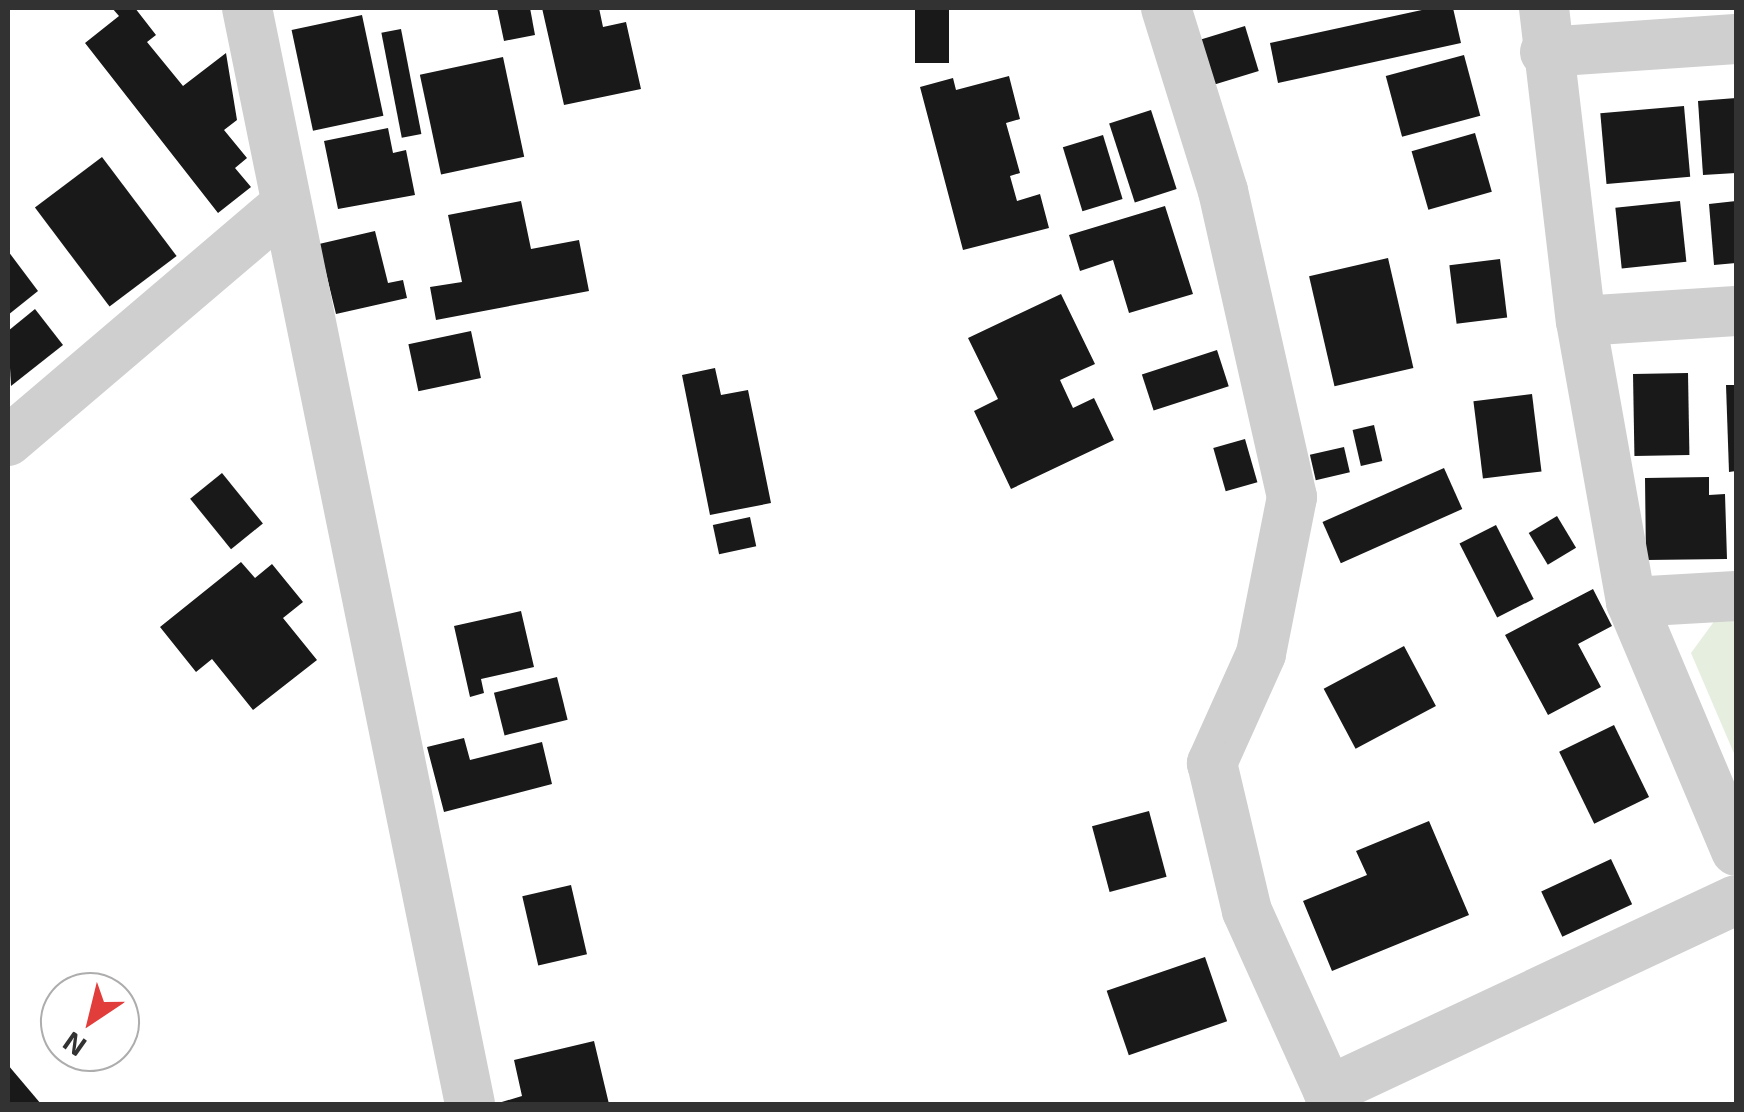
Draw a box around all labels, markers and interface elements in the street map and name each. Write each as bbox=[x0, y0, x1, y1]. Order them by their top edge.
north arrow bbox=[40, 972, 140, 1072]
text: N bbox=[56, 1025, 92, 1065]

